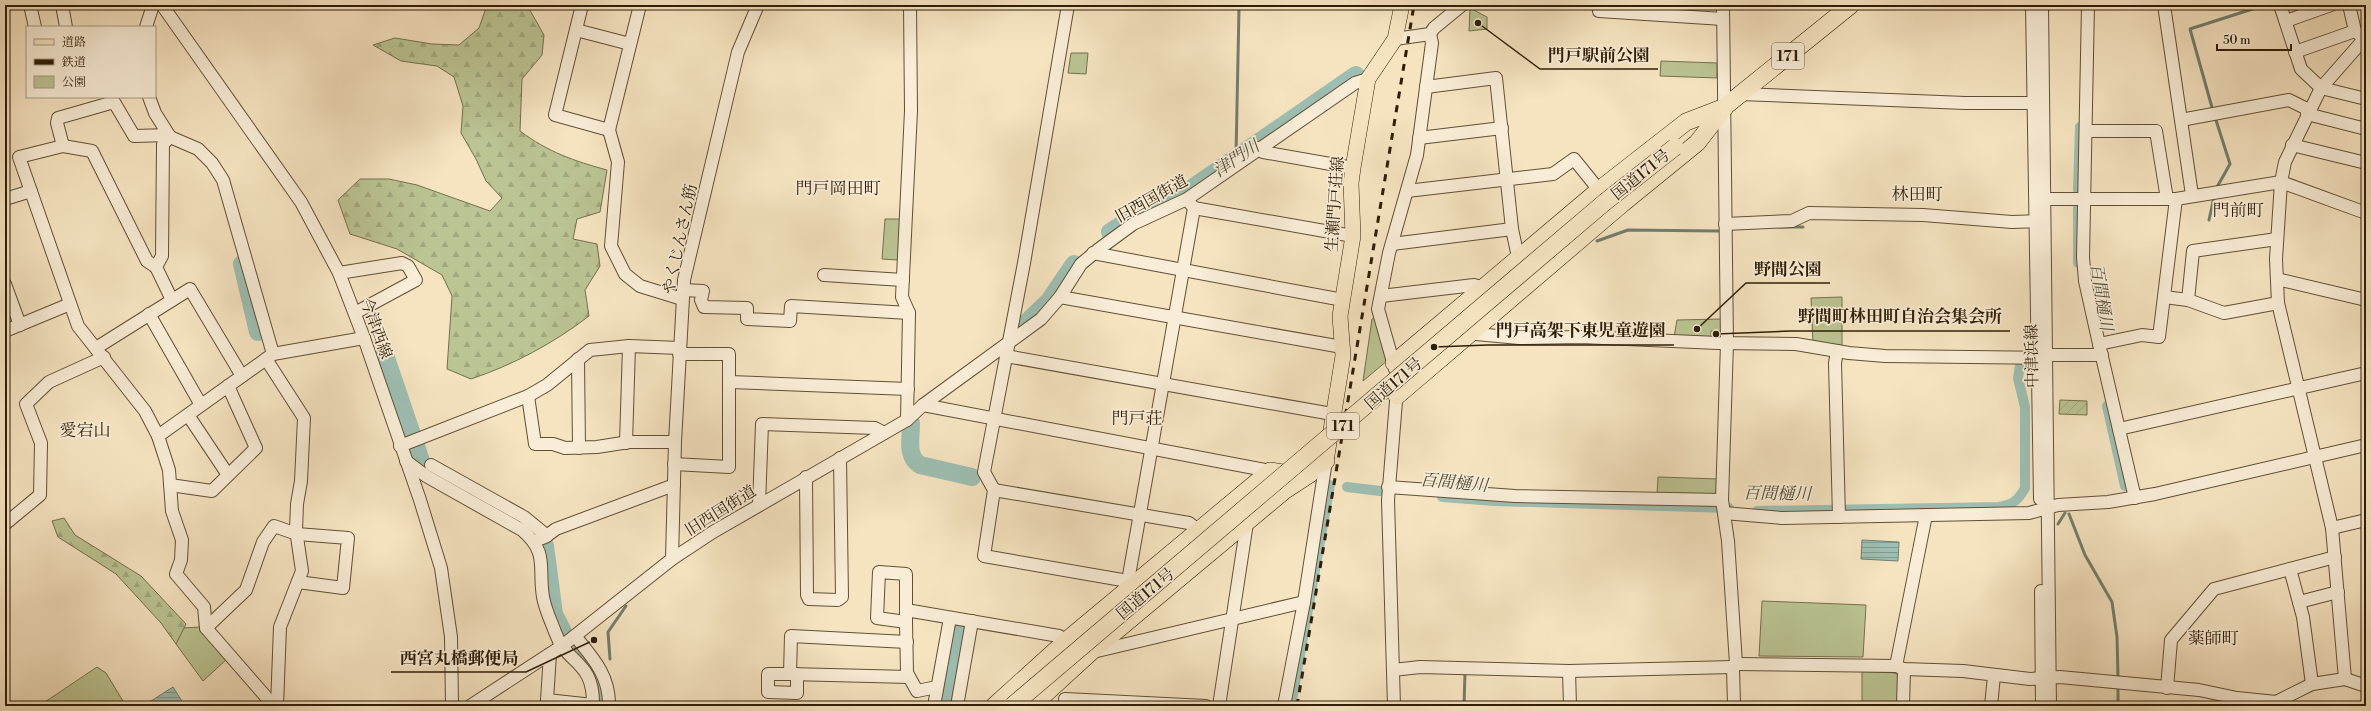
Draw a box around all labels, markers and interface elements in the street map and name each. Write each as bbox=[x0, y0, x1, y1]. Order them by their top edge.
legend bbox=[26, 26, 156, 98]
scale bar bbox=[2217, 26, 2291, 52]
text: 50 m bbox=[2223, 33, 2251, 48]
text: 道路 bbox=[62, 35, 86, 50]
callout: 門戸駅前公園 bbox=[1540, 40, 1658, 69]
road number: 171 bbox=[1772, 43, 1804, 69]
text: 門戸駅前公園 bbox=[1548, 45, 1650, 67]
text: 鉄道 bbox=[61, 55, 86, 70]
text: 公園 bbox=[62, 75, 86, 90]
water label: 津門川 bbox=[1209, 134, 1266, 182]
street label: 国道171号 bbox=[1607, 145, 1674, 204]
street label: 生瀬門戸荘線 bbox=[1322, 155, 1348, 253]
street label: 旧西国街道 bbox=[1112, 171, 1191, 227]
district label: 門戸岡田町 bbox=[796, 178, 881, 200]
street label: やくじんさん筋 bbox=[659, 182, 701, 296]
district label: 林田町 bbox=[1892, 184, 1943, 206]
district label: 門前町 bbox=[2213, 200, 2264, 222]
callout: 野間公園 bbox=[1746, 254, 1830, 283]
text: 野間公園 bbox=[1754, 259, 1822, 281]
water label: 百間樋川 bbox=[2085, 262, 2118, 334]
street label: 今津西線 bbox=[356, 295, 396, 362]
callout: 野間町林田町自治会集会所 bbox=[1790, 302, 2010, 331]
text: 野間町林田町自治会集会所 bbox=[1798, 306, 2002, 328]
callout: 門戸高架下東児童遊園 bbox=[1488, 316, 1674, 345]
text: 門戸高架下東児童遊園 bbox=[1496, 320, 1666, 342]
street label: 中津浜線 bbox=[2021, 324, 2043, 388]
street label: 国道171号 bbox=[1361, 353, 1426, 414]
district label: 門戸荘 bbox=[1112, 408, 1163, 430]
road number: 171 bbox=[1327, 413, 1359, 439]
district label: 愛宕山 bbox=[60, 420, 111, 442]
water label: 百間樋川 bbox=[1419, 469, 1491, 497]
street label: 旧西国街道 bbox=[681, 481, 760, 541]
water label: 百間樋川 bbox=[1743, 482, 1813, 506]
street label: 国道171号 bbox=[1113, 564, 1179, 624]
district label: 薬師町 bbox=[2188, 628, 2239, 650]
callout: 西宮丸橋郵便局 bbox=[391, 643, 526, 672]
text: 西宮丸橋郵便局 bbox=[400, 648, 519, 670]

